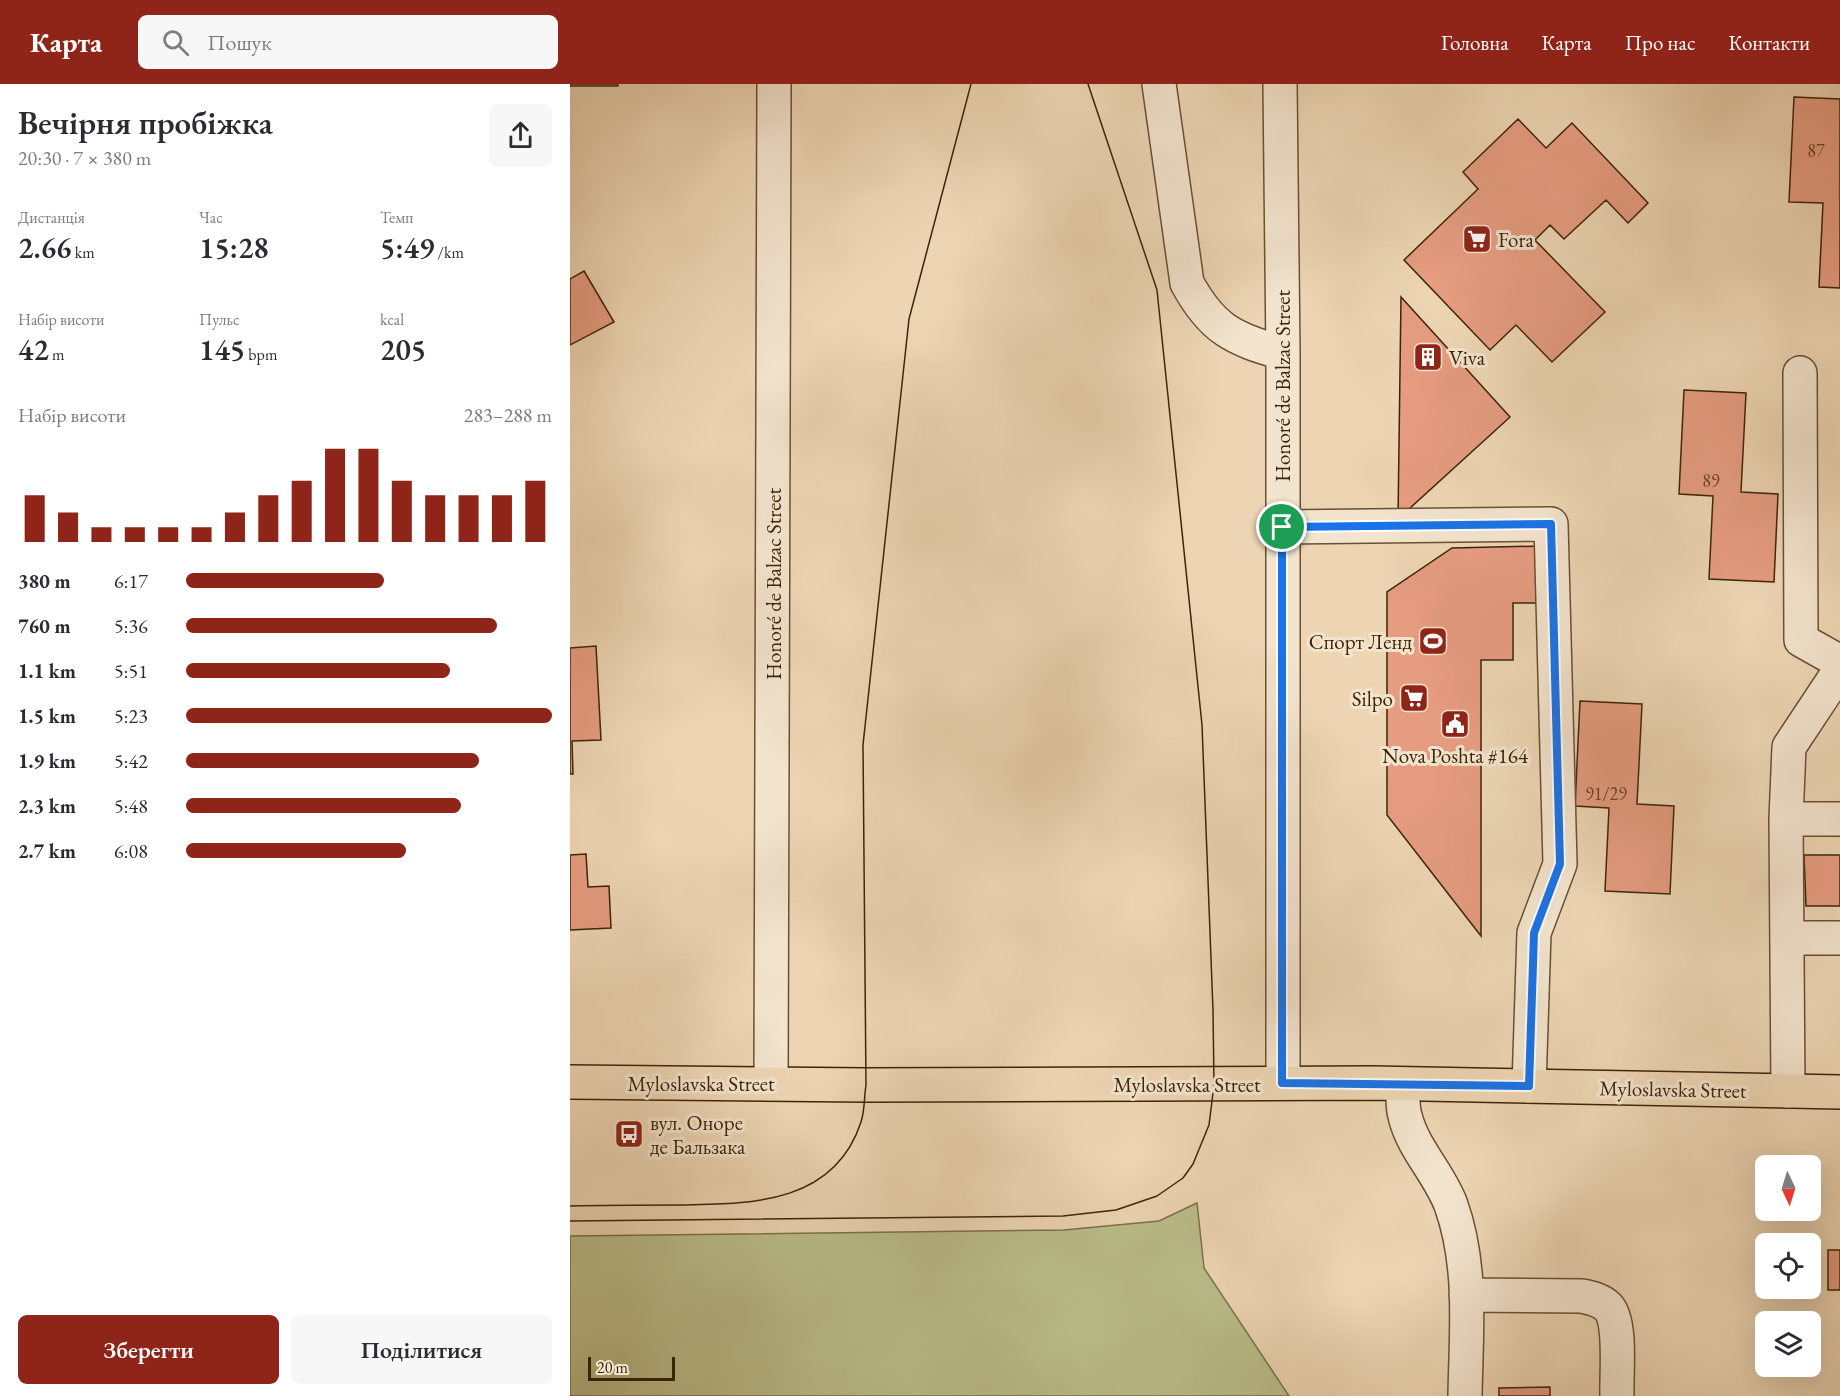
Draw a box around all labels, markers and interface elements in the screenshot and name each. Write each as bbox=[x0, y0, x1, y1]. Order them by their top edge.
search box bbox=[138, 15, 558, 69]
text: Карта bbox=[30, 24, 102, 60]
icon: search bbox=[159, 26, 192, 59]
text: Пошук bbox=[207, 28, 272, 57]
text: Головна bbox=[1441, 29, 1509, 56]
text: Карта bbox=[1542, 29, 1592, 56]
text: Про нас bbox=[1625, 29, 1695, 56]
text: Контакти bbox=[1728, 29, 1810, 56]
text: Вечірня пробіжка bbox=[18, 101, 273, 144]
button: share bbox=[489, 104, 552, 167]
house number: 87 bbox=[1807, 139, 1825, 162]
text: 20:30 · 7 × 380 m bbox=[18, 145, 151, 171]
text: Дистанція bbox=[18, 207, 85, 228]
text: Час bbox=[199, 207, 223, 228]
text: Темп bbox=[380, 207, 413, 228]
supermarket icon: Fora bbox=[1461, 223, 1493, 255]
place label: Fora bbox=[1498, 226, 1535, 253]
text: 2.66 bbox=[18, 228, 71, 267]
text: 15:28 bbox=[199, 228, 269, 267]
text: 5:49 bbox=[380, 228, 434, 267]
text: km bbox=[71, 242, 95, 263]
text: /km bbox=[434, 242, 464, 263]
street label: Honoré de Balzac Street bbox=[1269, 289, 1296, 482]
text: Набір висоти bbox=[18, 309, 104, 330]
text: Пульс bbox=[199, 309, 240, 330]
text: kcal bbox=[380, 309, 404, 330]
text: 42 bbox=[18, 330, 49, 369]
text: 145 bbox=[199, 330, 245, 369]
text: 205 bbox=[380, 330, 426, 369]
building icon: Viva bbox=[1412, 341, 1444, 373]
text: m bbox=[49, 344, 64, 365]
text: bpm bbox=[245, 344, 277, 365]
place label: Viva bbox=[1449, 344, 1486, 371]
text: Набір висоти bbox=[18, 402, 126, 428]
text: 283–288 m bbox=[464, 402, 552, 428]
house number: 89 bbox=[1702, 469, 1720, 492]
street label: Honoré de Balzac Street bbox=[760, 487, 787, 680]
pin bbox=[1256, 501, 1307, 552]
icon: arrive bbox=[1265, 510, 1298, 543]
text: 380 m bbox=[18, 568, 71, 594]
text: 6:17 bbox=[114, 568, 148, 594]
text: 760 m bbox=[18, 613, 71, 639]
text: 5:36 bbox=[114, 613, 148, 639]
sports icon: Спорт Ленд bbox=[1417, 625, 1449, 657]
place label: Спорт Ленд bbox=[1309, 628, 1412, 655]
text: 1.1 km bbox=[18, 658, 76, 684]
text: 5:51 bbox=[114, 658, 148, 684]
supermarket icon: Silpo bbox=[1398, 682, 1430, 714]
place label: Silpo bbox=[1352, 685, 1393, 712]
text: 1.5 km bbox=[18, 703, 76, 729]
text: 5:23 bbox=[114, 703, 148, 729]
public building icon: Nova Poshta #164 bbox=[1439, 708, 1471, 740]
place label: Nova Poshta #164 bbox=[1382, 742, 1529, 769]
text: 1.9 km bbox=[18, 748, 76, 774]
text: 5:42 bbox=[114, 748, 148, 774]
house number: 91/29 bbox=[1585, 782, 1627, 805]
text: 2.3 km bbox=[18, 793, 76, 819]
text: 5:48 bbox=[114, 793, 148, 819]
text: 2.7 km bbox=[18, 838, 76, 864]
text: 6:08 bbox=[114, 838, 148, 864]
street label: Myloslavska Street bbox=[627, 1070, 775, 1097]
street label: Myloslavska Street bbox=[1113, 1071, 1261, 1098]
street label: Myloslavska Street bbox=[1599, 1074, 1747, 1104]
place label: вул. Оноре де Бальзака bbox=[650, 1109, 746, 1160]
bus stop icon: вул. Оноре де Бальзака bbox=[613, 1118, 645, 1150]
north arrow bbox=[1755, 1155, 1821, 1221]
map controls bbox=[1755, 1155, 1821, 1377]
button: locate bbox=[1755, 1233, 1821, 1299]
button: layers bbox=[1755, 1311, 1821, 1377]
button: Зберегти bbox=[18, 1315, 279, 1384]
button: Поділитися bbox=[291, 1315, 552, 1384]
scale bar bbox=[588, 1354, 675, 1382]
text: 20 m bbox=[597, 1357, 628, 1378]

